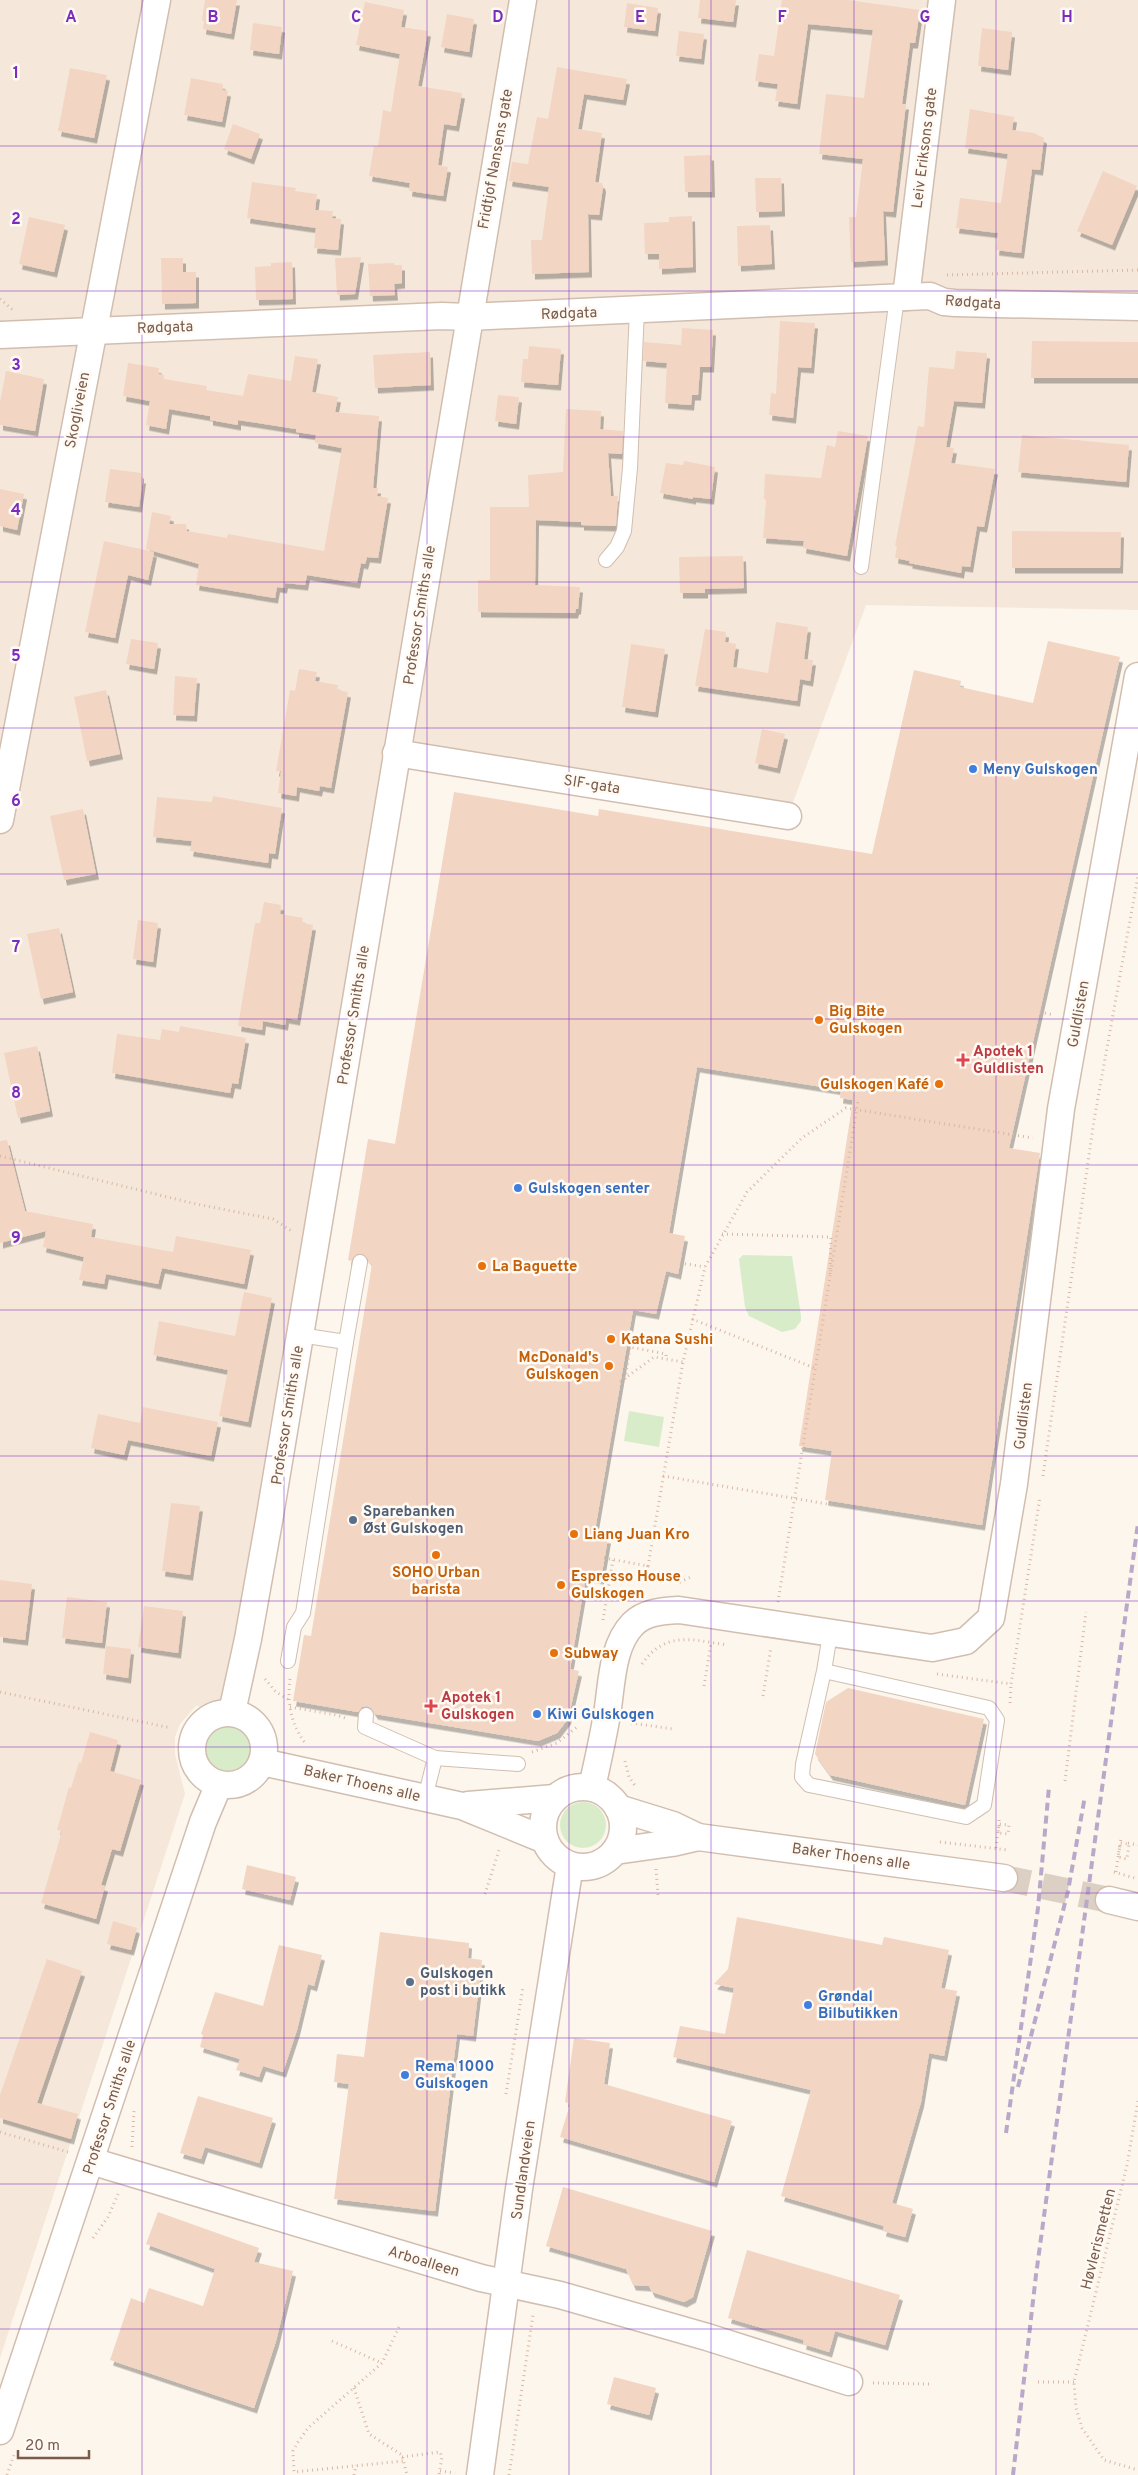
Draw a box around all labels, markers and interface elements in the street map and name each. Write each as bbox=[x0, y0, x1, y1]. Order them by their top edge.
text: A bbox=[65, 8, 77, 28]
text: B bbox=[207, 8, 219, 28]
text: C bbox=[351, 8, 361, 28]
text: D bbox=[492, 8, 504, 28]
text: E bbox=[635, 8, 645, 28]
text: F bbox=[777, 8, 787, 28]
text: G bbox=[920, 8, 930, 28]
text: H bbox=[1061, 8, 1073, 28]
text: 1 bbox=[13, 64, 19, 84]
street label: Leiv Eriksons gate bbox=[909, 87, 942, 210]
street label: Fridtjof Nansens gate bbox=[475, 88, 518, 231]
text: 2 bbox=[11, 210, 21, 230]
street label: Rødgata bbox=[944, 292, 1002, 315]
street label: Rødgata bbox=[541, 304, 597, 325]
street label: Rødgata bbox=[137, 318, 193, 339]
text: 3 bbox=[11, 356, 21, 376]
street label: Skogliveien bbox=[62, 370, 95, 450]
text: 4 bbox=[11, 501, 21, 521]
street label: Professor Smiths alle bbox=[400, 544, 441, 686]
text: 5 bbox=[11, 647, 21, 667]
place label: Meny Gulskogen bbox=[983, 761, 1098, 780]
marker: Meny Gulskogen bbox=[967, 763, 979, 775]
street label: SIF-gata bbox=[562, 772, 621, 799]
text: 6 bbox=[11, 792, 21, 812]
text: 7 bbox=[12, 938, 20, 958]
street label: Professor Smiths alle bbox=[334, 944, 375, 1086]
street label: Guldlisten bbox=[1064, 979, 1095, 1049]
place label: Big Bite Gulskogen bbox=[829, 1003, 902, 1039]
marker: Big Bite Gulskogen bbox=[813, 1014, 825, 1026]
place label: Apotek 1 Guldlisten bbox=[973, 1043, 1044, 1079]
marker: Apotek 1 Guldlisten bbox=[957, 1054, 969, 1066]
place label: Gulskogen Kafé bbox=[820, 1076, 929, 1095]
marker: Gulskogen Kafé bbox=[933, 1078, 945, 1090]
text: 8 bbox=[11, 1084, 21, 1104]
place label: Gulskogen senter bbox=[528, 1180, 651, 1199]
marker: Gulskogen senter bbox=[512, 1182, 524, 1194]
text: 9 bbox=[11, 1229, 21, 1249]
place label: La Baguette bbox=[492, 1258, 577, 1277]
marker: La Baguette bbox=[476, 1260, 488, 1272]
place label: Katana Sushi bbox=[621, 1331, 713, 1350]
marker: Katana Sushi bbox=[605, 1333, 617, 1345]
street label: Professor Smiths alle bbox=[268, 1344, 309, 1486]
place label: McDonald's Gulskogen bbox=[519, 1349, 599, 1385]
marker: McDonald's Gulskogen bbox=[603, 1360, 615, 1372]
street label: Guldlisten bbox=[1011, 1381, 1038, 1451]
place label: Sparebanken Øst Gulskogen bbox=[363, 1503, 464, 1539]
marker: Sparebanken Øst Gulskogen bbox=[347, 1514, 359, 1526]
place label: Liang Juan Kro bbox=[584, 1526, 690, 1545]
marker: Liang Juan Kro bbox=[568, 1528, 580, 1540]
marker: SOHO Urban barista bbox=[430, 1549, 442, 1561]
place label: SOHO Urban barista bbox=[392, 1564, 480, 1600]
place label: Espresso House Gulskogen bbox=[571, 1568, 681, 1604]
marker: Espresso House Gulskogen bbox=[555, 1579, 567, 1591]
place label: Subway bbox=[564, 1645, 619, 1664]
marker: Subway bbox=[548, 1647, 560, 1659]
place label: Apotek 1 Gulskogen bbox=[441, 1689, 514, 1725]
marker: Apotek 1 Gulskogen bbox=[425, 1700, 437, 1712]
place label: Kiwi Gulskogen bbox=[547, 1706, 654, 1725]
marker: Kiwi Gulskogen bbox=[531, 1708, 543, 1720]
street label: Baker Thoens alle bbox=[301, 1762, 422, 1807]
street label: Baker Thoens alle bbox=[790, 1840, 911, 1875]
place label: Gulskogen post i butikk bbox=[420, 1965, 506, 2001]
marker: Gulskogen post i butikk bbox=[404, 1976, 416, 1988]
place label: Grøndal Bilbutikken bbox=[818, 1988, 898, 2024]
marker: Grøndal Bilbutikken bbox=[802, 1999, 814, 2011]
street label: Professor Smiths alle bbox=[80, 2037, 141, 2177]
place label: Rema 1000 Gulskogen bbox=[415, 2058, 494, 2094]
marker: Rema 1000 Gulskogen bbox=[399, 2069, 411, 2081]
street label: Sundlandveien bbox=[508, 2119, 541, 2221]
street label: Høvlerismetten bbox=[1078, 2187, 1121, 2292]
street label: Arboalleen bbox=[385, 2243, 462, 2282]
scale bar bbox=[18, 2428, 89, 2460]
text: 20 m bbox=[25, 2437, 60, 2456]

